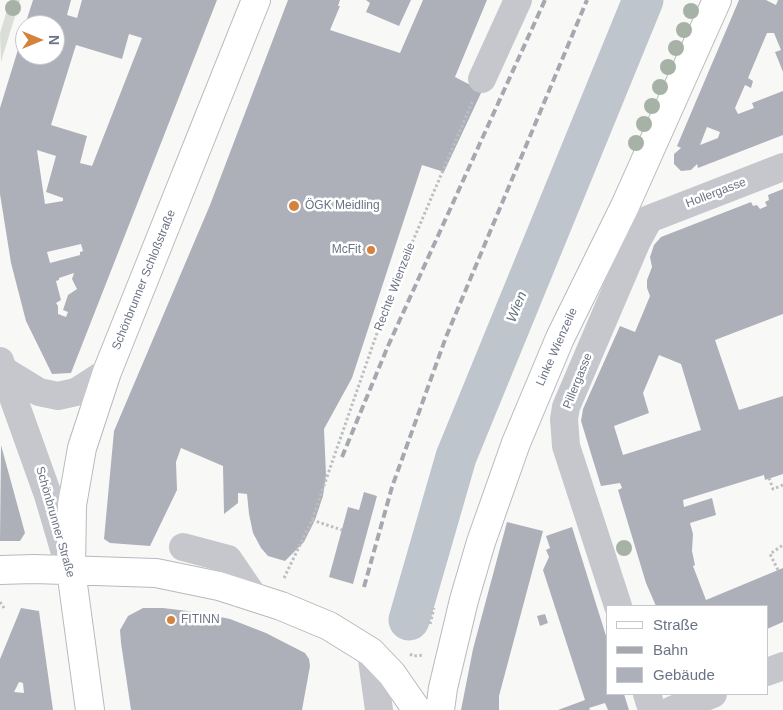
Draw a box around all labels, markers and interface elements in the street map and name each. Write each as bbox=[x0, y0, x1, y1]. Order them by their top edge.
north arrow bbox=[15, 15, 65, 65]
text: N bbox=[46, 35, 62, 45]
street label: Hollergasse bbox=[684, 175, 748, 211]
marker: ÖGK Meidling bbox=[287, 199, 301, 213]
place label: ÖGK Meidling bbox=[305, 199, 380, 213]
street label: Schönbrunner Schloßstraße bbox=[109, 208, 179, 352]
street label: Rechte Wienzeile bbox=[372, 241, 418, 333]
place label: McFit bbox=[332, 243, 361, 257]
marker: McFit bbox=[365, 244, 377, 256]
water label: Wien bbox=[503, 289, 531, 325]
street label: Linke Wienzeile bbox=[533, 306, 581, 388]
street label: Pillergasse bbox=[560, 351, 596, 411]
street label: Schönbrunner Straße bbox=[32, 465, 78, 579]
legend bbox=[606, 605, 768, 695]
place label: FITINN bbox=[181, 613, 220, 627]
marker: FITINN bbox=[165, 614, 177, 626]
text: Straße bbox=[653, 616, 698, 633]
text: Bahn bbox=[653, 641, 688, 658]
text: Gebäude bbox=[653, 666, 715, 683]

